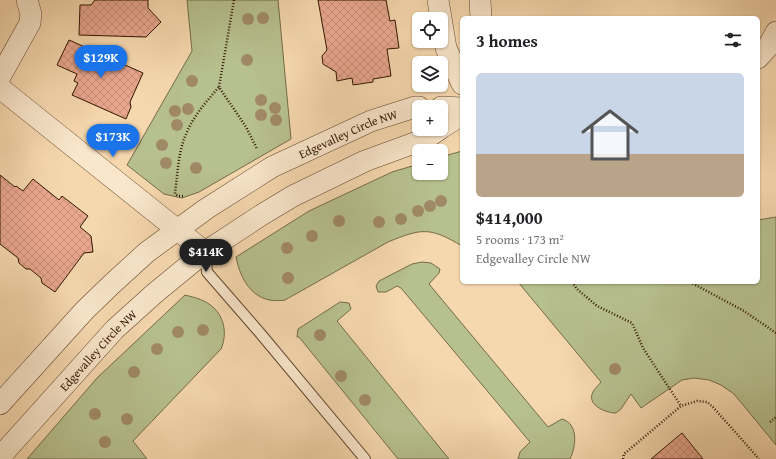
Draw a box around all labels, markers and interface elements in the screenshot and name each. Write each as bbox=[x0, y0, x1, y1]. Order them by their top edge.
map controls bbox=[412, 12, 448, 180]
button: locate bbox=[412, 12, 448, 48]
text: 3 homes bbox=[476, 28, 538, 53]
icon: filters bbox=[722, 29, 744, 51]
pin: $129K bbox=[73, 45, 129, 79]
text: $129K bbox=[83, 48, 119, 67]
button: layers bbox=[412, 56, 448, 92]
icon: home bbox=[574, 99, 646, 171]
button: + bbox=[412, 100, 448, 136]
street label: Edgevalley Circle NW bbox=[296, 104, 400, 162]
pin: $173K bbox=[85, 124, 141, 158]
text: $173K bbox=[95, 127, 131, 146]
button: − bbox=[412, 144, 448, 180]
text: $414,000 bbox=[476, 205, 542, 230]
text: 5 rooms · 173 m² bbox=[476, 230, 564, 249]
pin: $414K bbox=[178, 239, 234, 273]
text: $414K bbox=[188, 242, 224, 261]
text: Edgevalley Circle NW bbox=[476, 249, 591, 268]
street label: Edgevalley Circle NW bbox=[55, 305, 141, 394]

